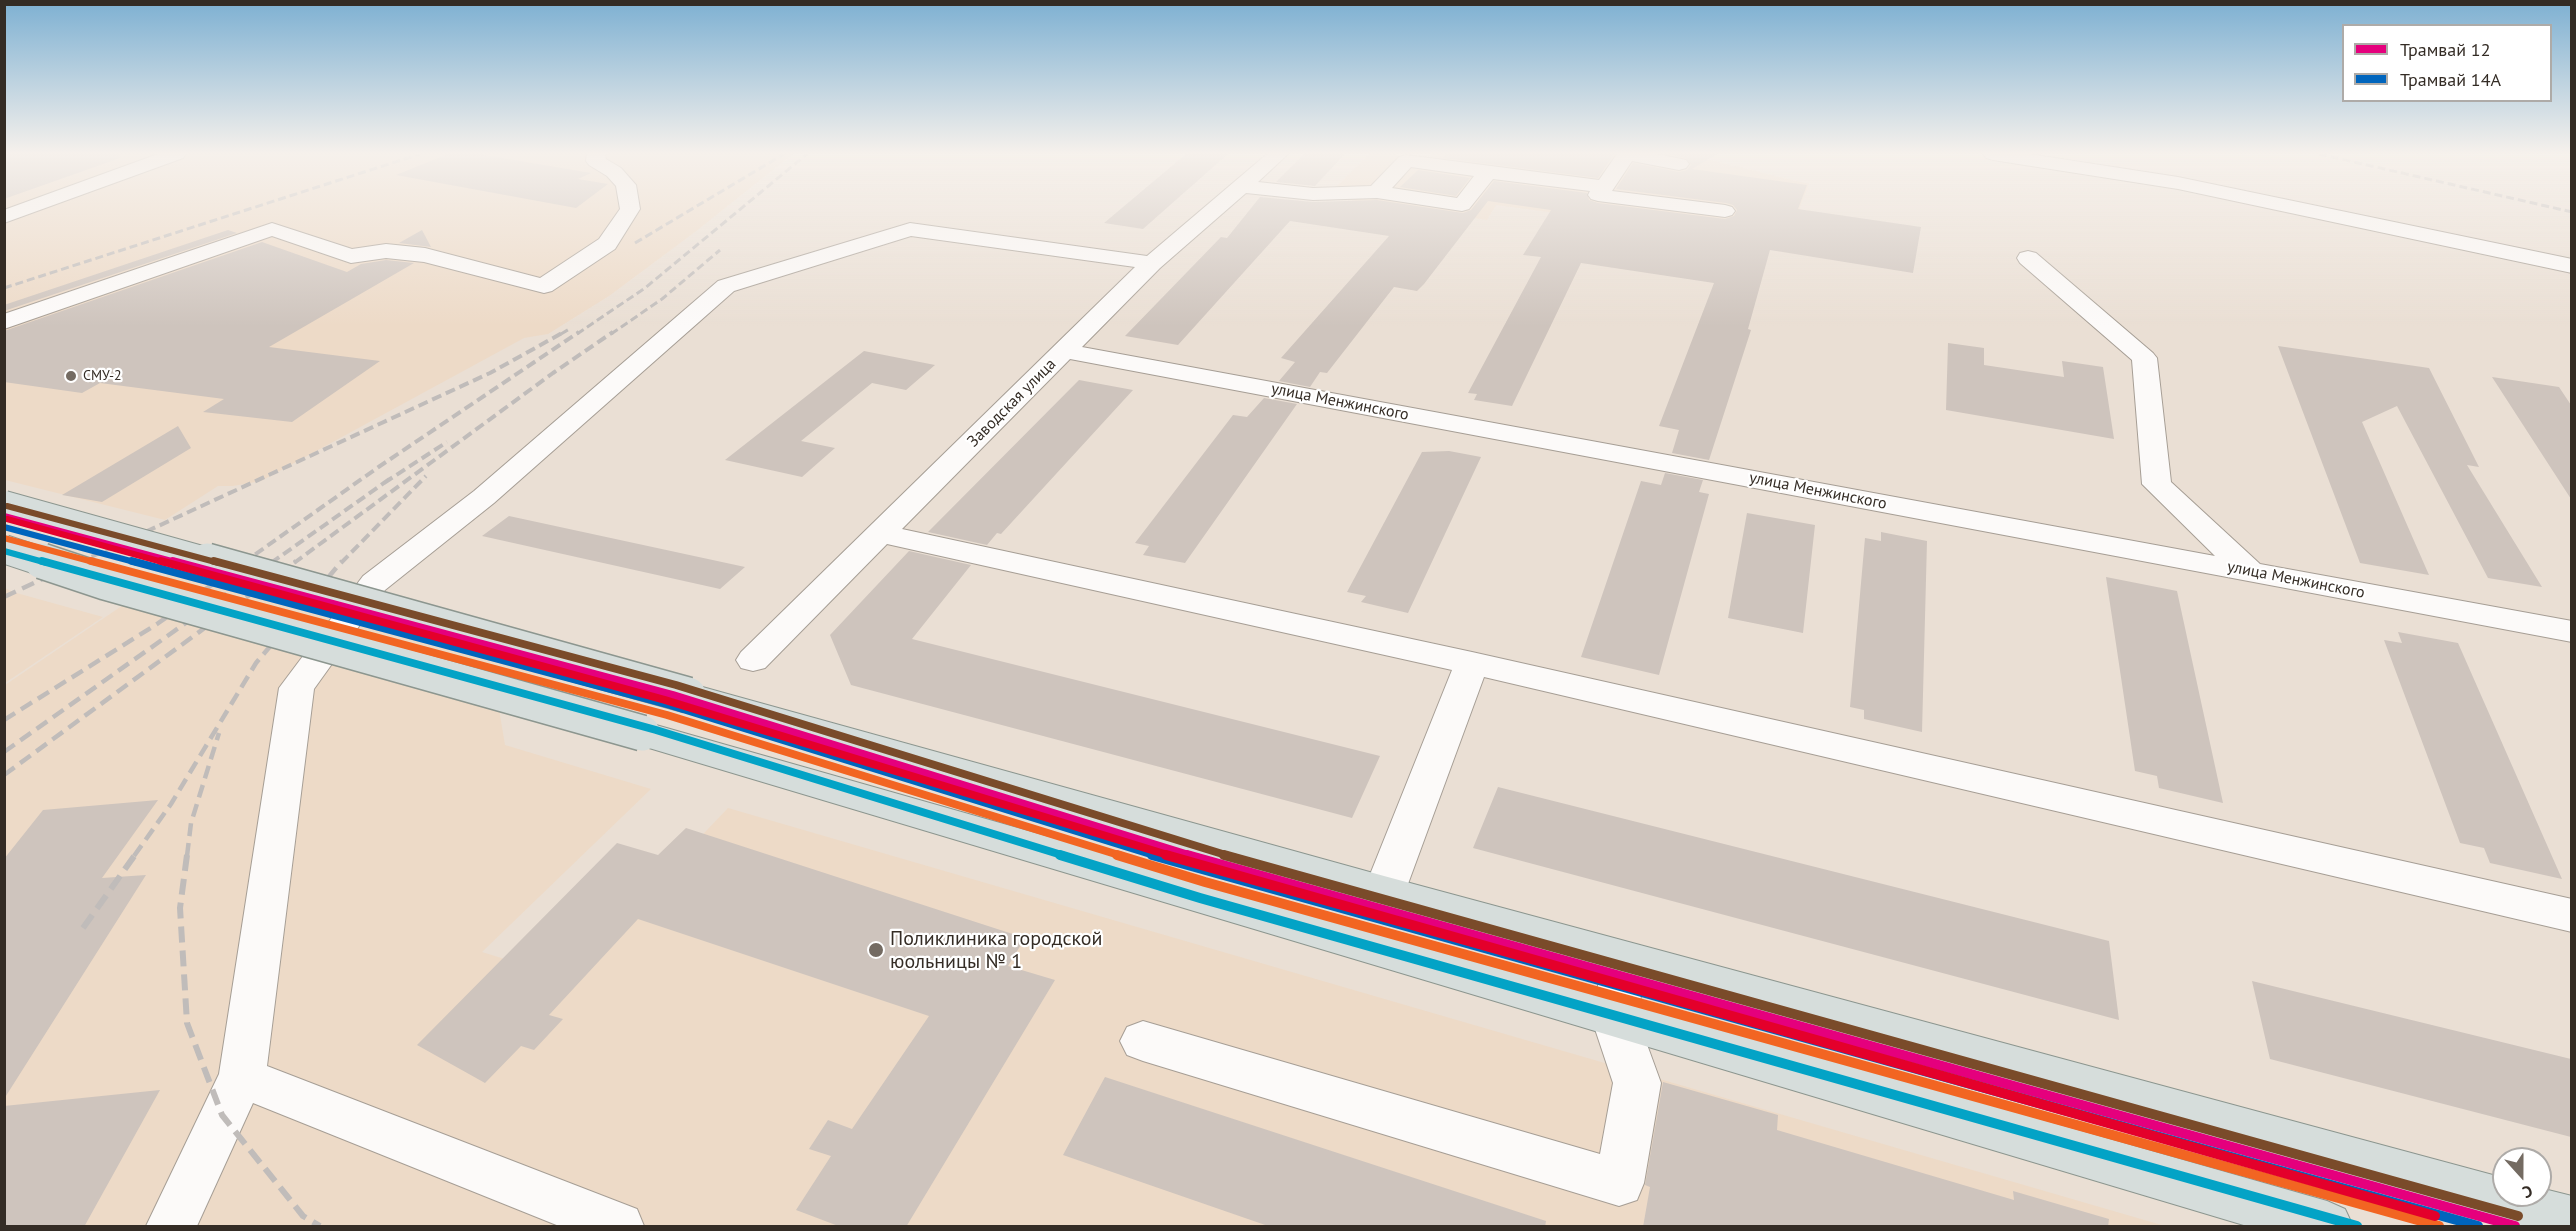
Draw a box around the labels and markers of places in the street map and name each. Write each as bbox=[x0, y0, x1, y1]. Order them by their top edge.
place label: СМУ-2 bbox=[83, 368, 122, 384]
marker: СМУ-2 bbox=[64, 369, 78, 383]
place label: Поликлиника городской юольницы № 1 bbox=[890, 927, 1102, 974]
marker: Поликлиника городской юольницы № 1 bbox=[867, 941, 885, 959]

